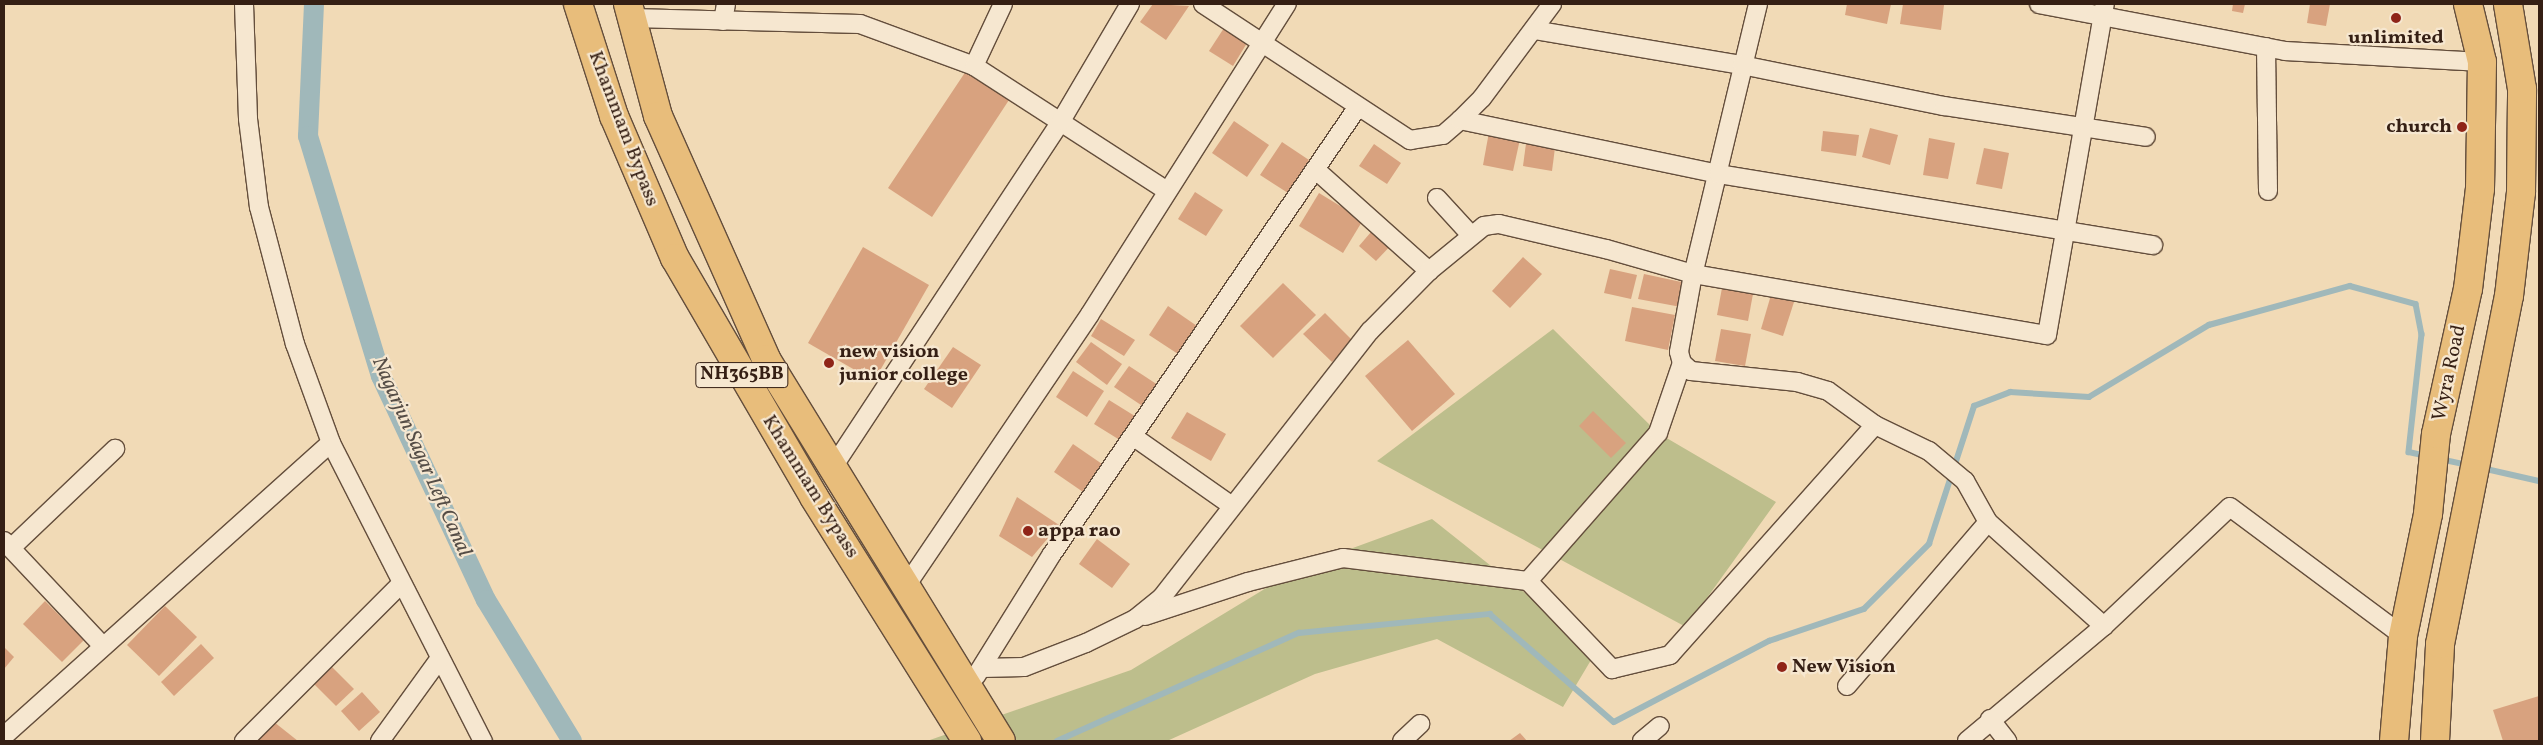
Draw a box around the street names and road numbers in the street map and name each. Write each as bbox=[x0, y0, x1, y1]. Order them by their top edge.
street label: Khammam Bypass bbox=[582, 48, 664, 210]
street label: Wyra Road bbox=[2428, 323, 2472, 423]
road number: NH365BB bbox=[694, 358, 790, 392]
street label: Khammam Bypass bbox=[756, 411, 864, 563]

